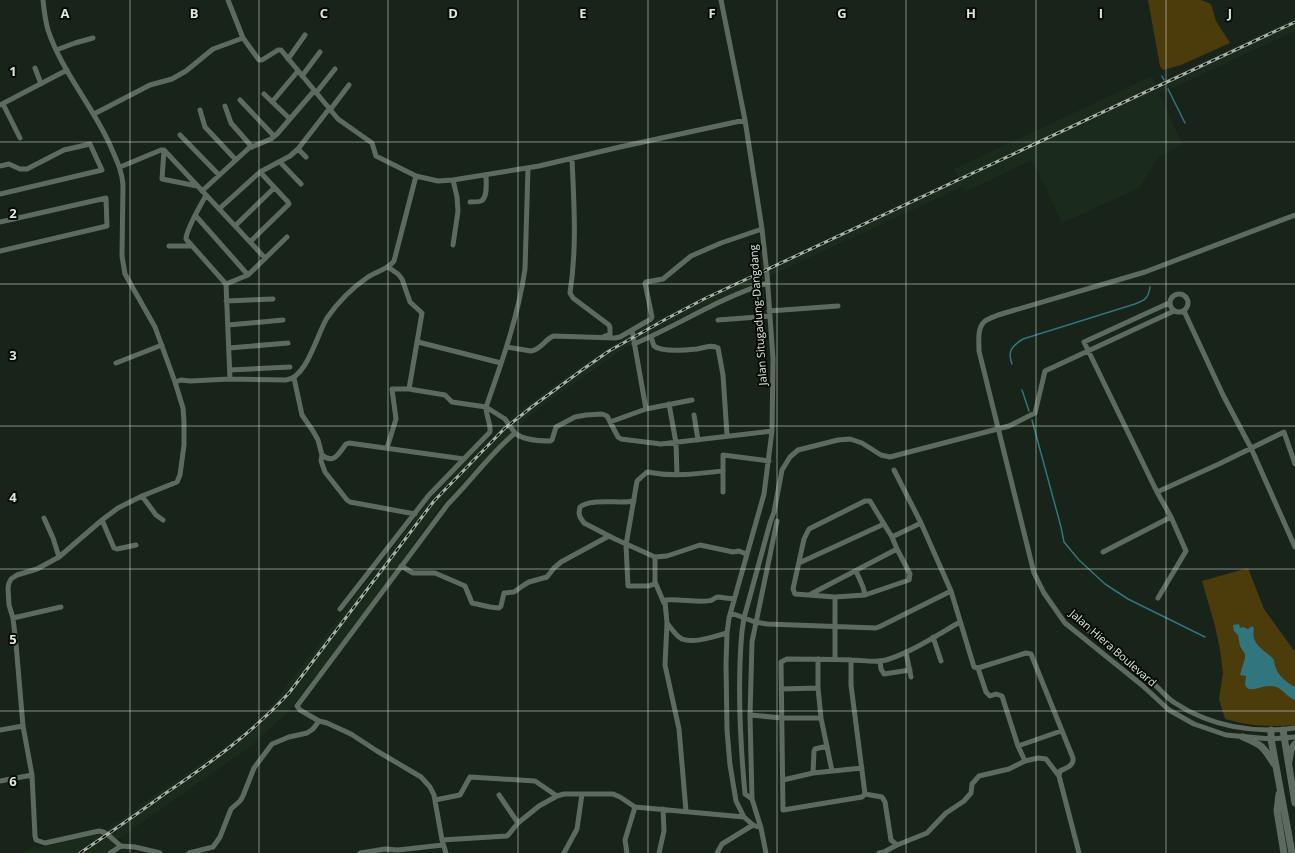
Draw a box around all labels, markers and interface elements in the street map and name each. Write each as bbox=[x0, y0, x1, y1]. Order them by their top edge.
text: A bbox=[61, 4, 70, 22]
text: B bbox=[190, 4, 199, 22]
text: C bbox=[320, 4, 328, 22]
text: D bbox=[448, 4, 458, 22]
text: E bbox=[579, 4, 587, 22]
text: F bbox=[708, 4, 716, 22]
text: G bbox=[837, 4, 847, 22]
text: H bbox=[966, 4, 976, 22]
text: I bbox=[1099, 4, 1103, 22]
text: J bbox=[1227, 4, 1232, 22]
text: 1 bbox=[9, 62, 17, 80]
text: 2 bbox=[9, 204, 17, 222]
street label: Jalan Situgadung-Dangdang bbox=[745, 244, 770, 387]
text: 3 bbox=[9, 346, 17, 364]
text: 4 bbox=[9, 488, 17, 506]
street label: Jalan Hiera Boulevard bbox=[1066, 605, 1160, 689]
text: 5 bbox=[9, 630, 17, 648]
text: 6 bbox=[9, 772, 17, 790]

